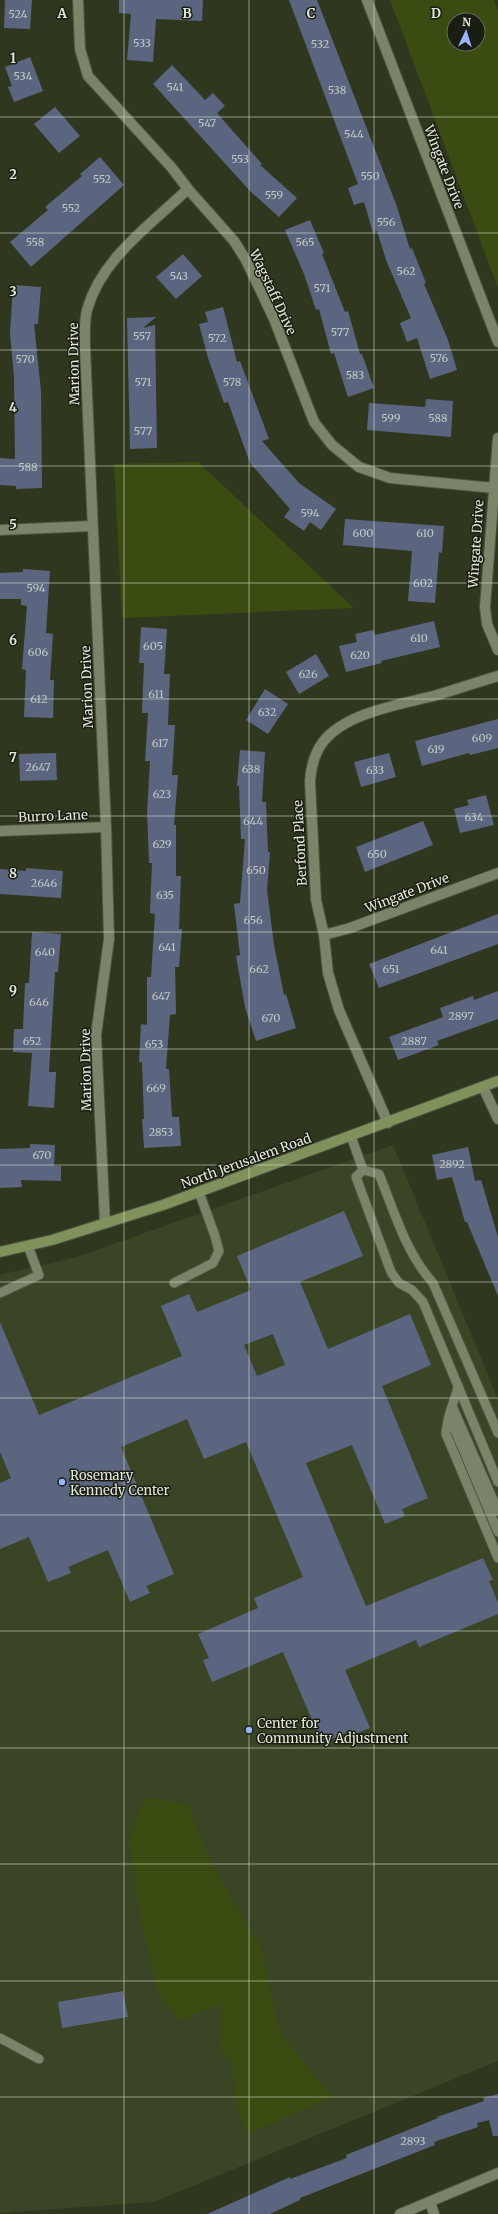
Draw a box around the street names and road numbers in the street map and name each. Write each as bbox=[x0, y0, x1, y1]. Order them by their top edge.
street label: Wingate Drive bbox=[420, 122, 468, 212]
street label: Wagstaff Drive bbox=[245, 246, 300, 338]
street label: Marion Drive bbox=[65, 322, 83, 406]
street label: Wingate Drive bbox=[464, 499, 488, 590]
street label: Marion Drive bbox=[77, 645, 97, 729]
street label: Berfond Place bbox=[289, 799, 311, 886]
street label: Burro Lane bbox=[18, 806, 88, 826]
street label: Wingate Drive bbox=[362, 869, 452, 917]
street label: Marion Drive bbox=[77, 1028, 95, 1112]
street label: North Jerusalem Road bbox=[179, 1129, 314, 1192]

